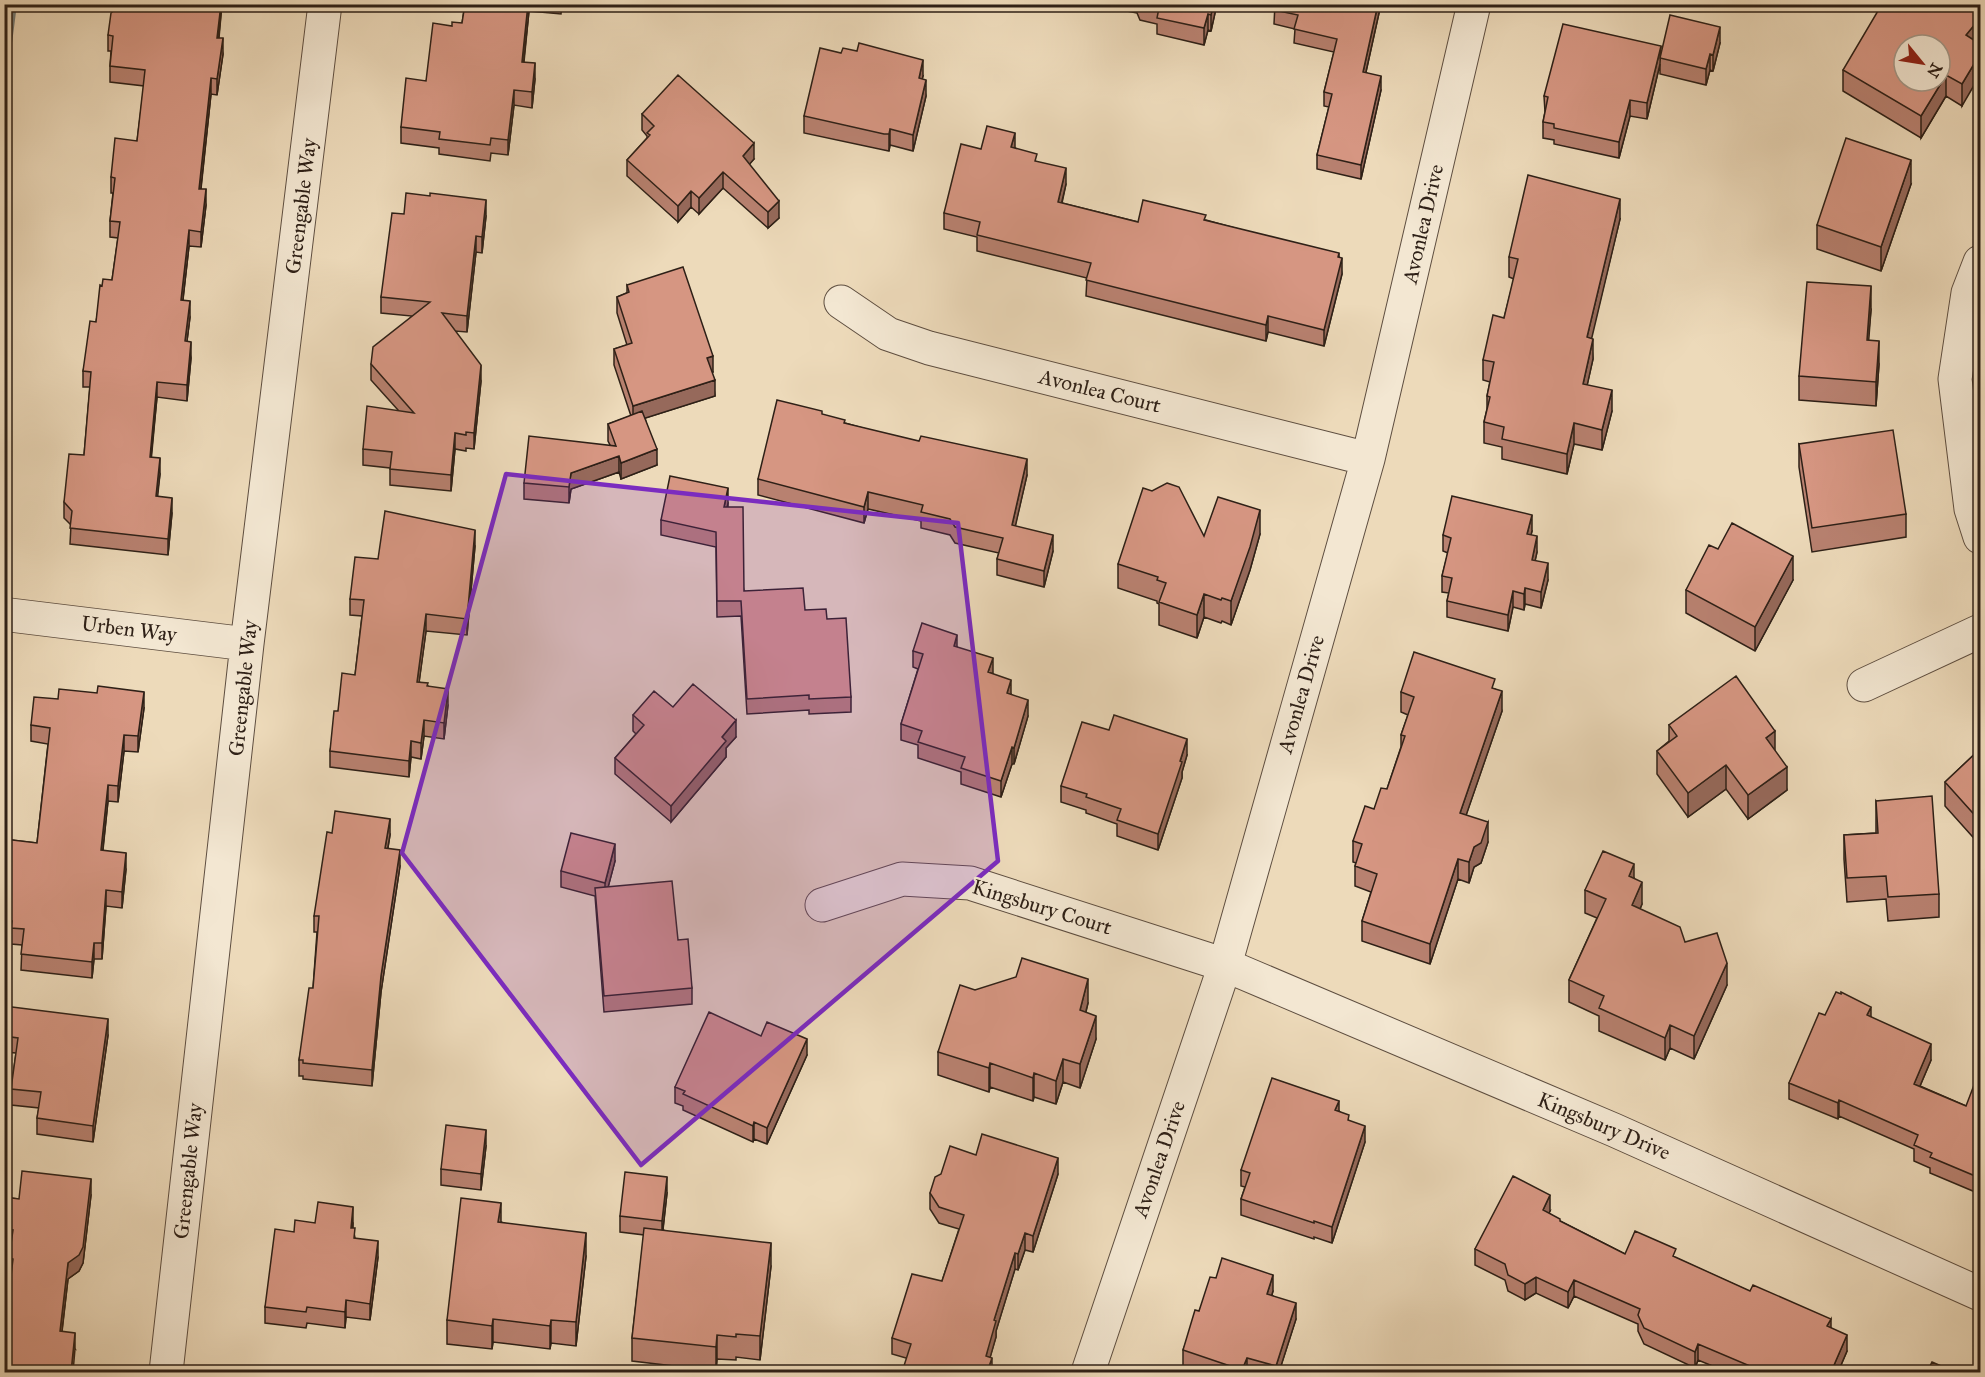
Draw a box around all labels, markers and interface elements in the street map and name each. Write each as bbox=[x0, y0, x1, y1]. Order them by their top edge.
north arrow bbox=[1892, 33, 1952, 93]
text: N bbox=[1923, 60, 1946, 81]
street label: Greengable Way bbox=[280, 135, 322, 276]
street label: Avonlea Drive bbox=[1396, 162, 1449, 287]
street label: Avonlea Court bbox=[1035, 363, 1164, 419]
street label: Urben Way bbox=[80, 610, 179, 648]
street label: Greengable Way bbox=[223, 617, 263, 757]
street label: Avonlea Drive bbox=[1271, 632, 1330, 757]
street label: Kingsbury Court bbox=[969, 873, 1115, 941]
street label: Kingsbury Drive bbox=[1534, 1086, 1674, 1166]
street label: Avonlea Drive bbox=[1127, 1097, 1191, 1222]
street label: Greengable Way bbox=[168, 1100, 208, 1240]

